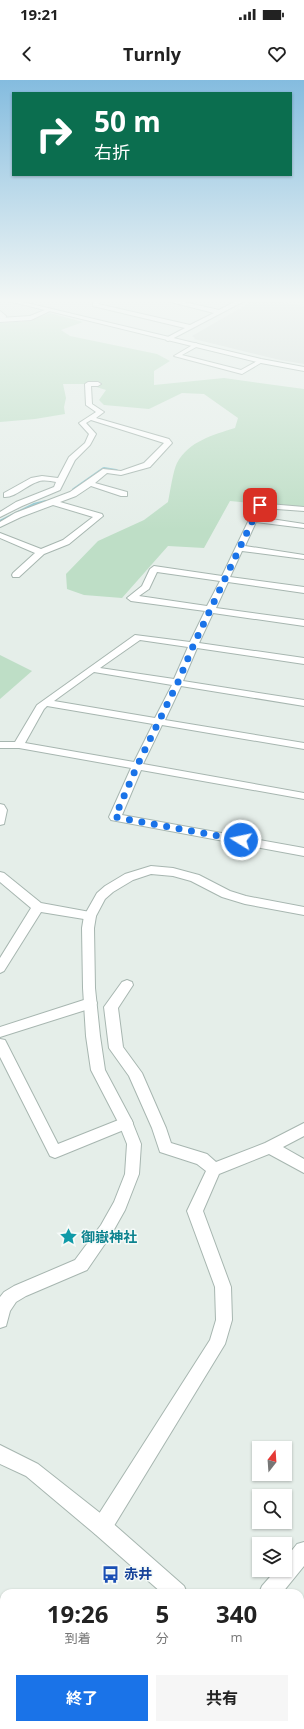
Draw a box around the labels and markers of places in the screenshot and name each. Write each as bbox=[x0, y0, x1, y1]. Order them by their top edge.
pin bbox=[243, 488, 277, 522]
place icon: 御嶽神社 bbox=[58, 1227, 78, 1247]
place label: 御嶽神社 bbox=[81, 1227, 137, 1246]
bus stop icon: 赤井 bbox=[101, 1564, 121, 1584]
place label: 赤井 bbox=[124, 1564, 152, 1583]

